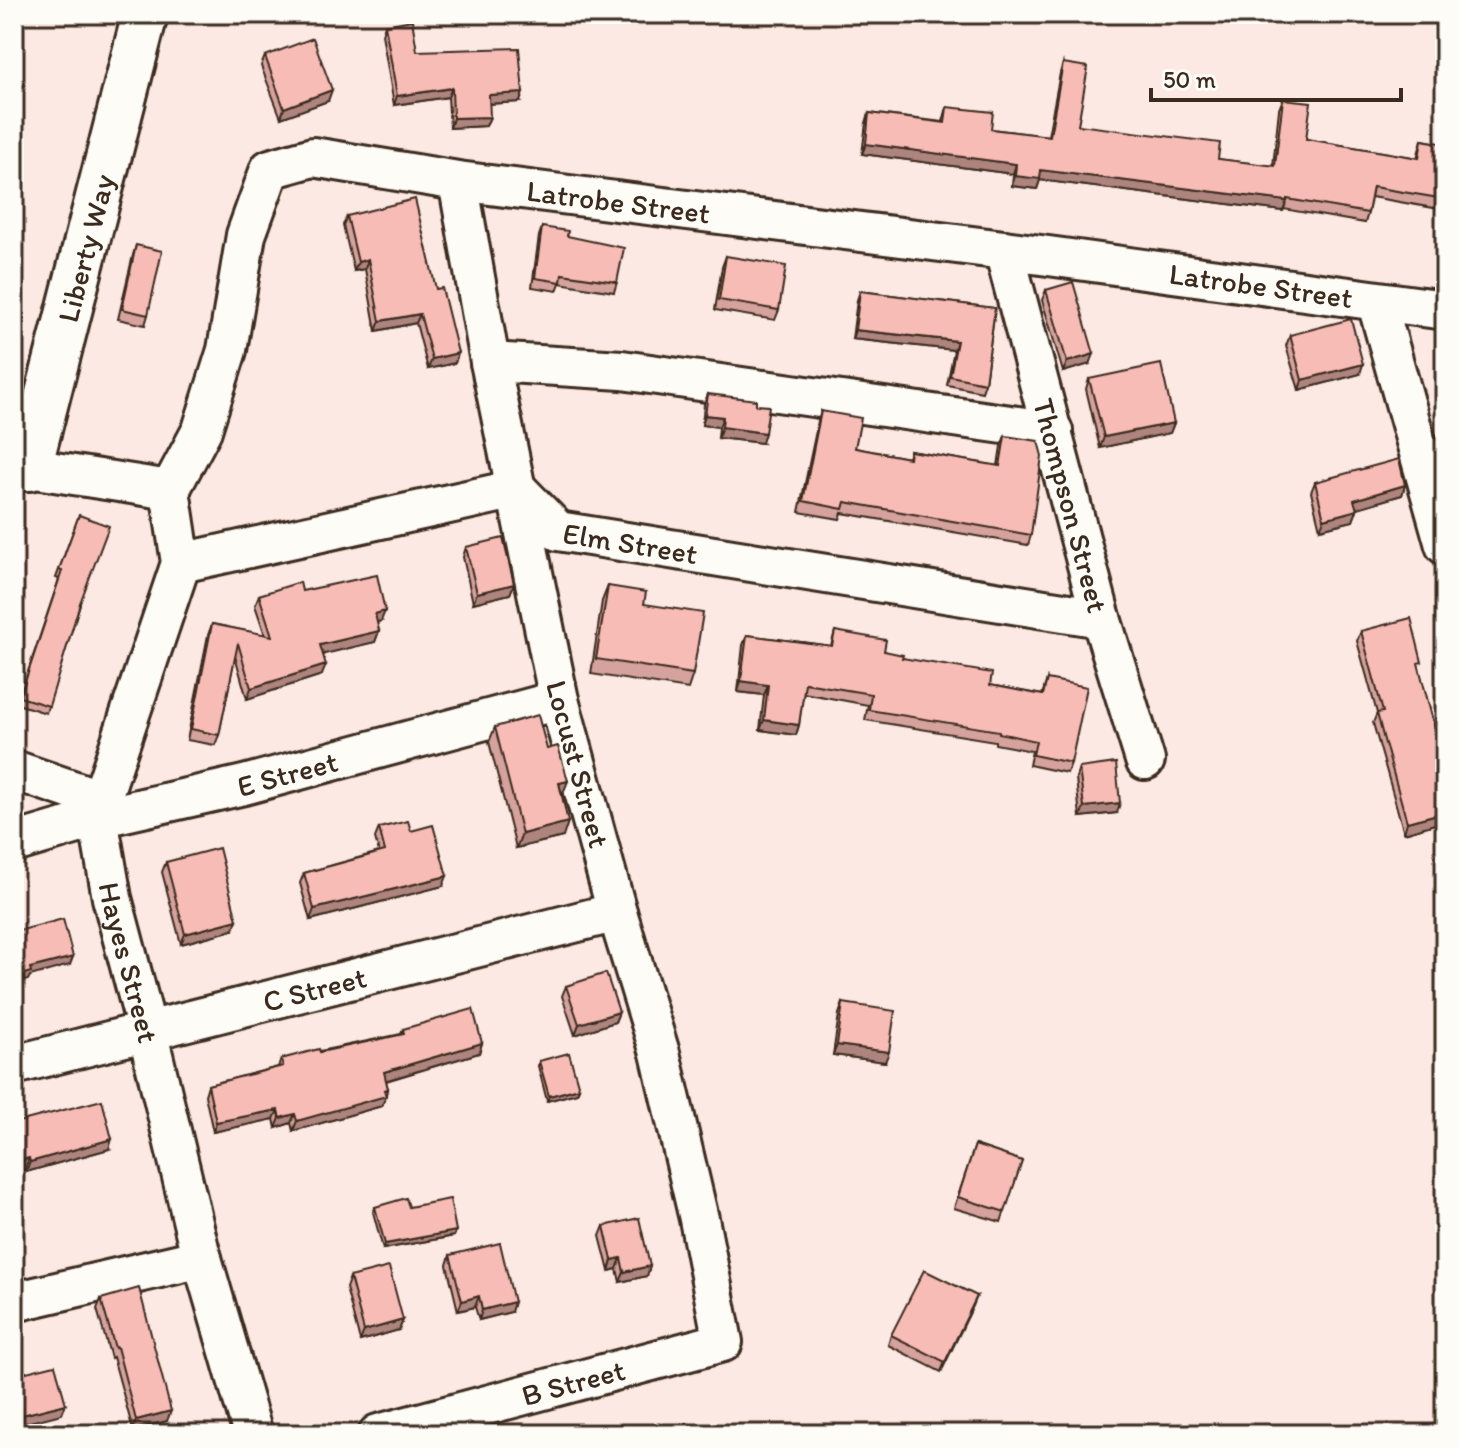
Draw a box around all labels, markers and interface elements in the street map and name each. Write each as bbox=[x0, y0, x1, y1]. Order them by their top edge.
scale bar bbox=[1151, 52, 1401, 102]
text: 50 m bbox=[1163, 65, 1216, 94]
street label: Liberty Way bbox=[49, 170, 122, 326]
street label: Latrobe Street bbox=[525, 171, 712, 231]
street label: Latrobe Street bbox=[1167, 254, 1355, 316]
street label: Thompson Street bbox=[1025, 394, 1117, 616]
street label: Elm Street bbox=[560, 514, 700, 572]
street label: Locust Street bbox=[538, 676, 618, 852]
street label: E Street bbox=[233, 742, 341, 805]
street label: Hayes Street bbox=[91, 879, 168, 1046]
street label: C Street bbox=[259, 958, 370, 1020]
street label: B Street bbox=[517, 1350, 629, 1413]

